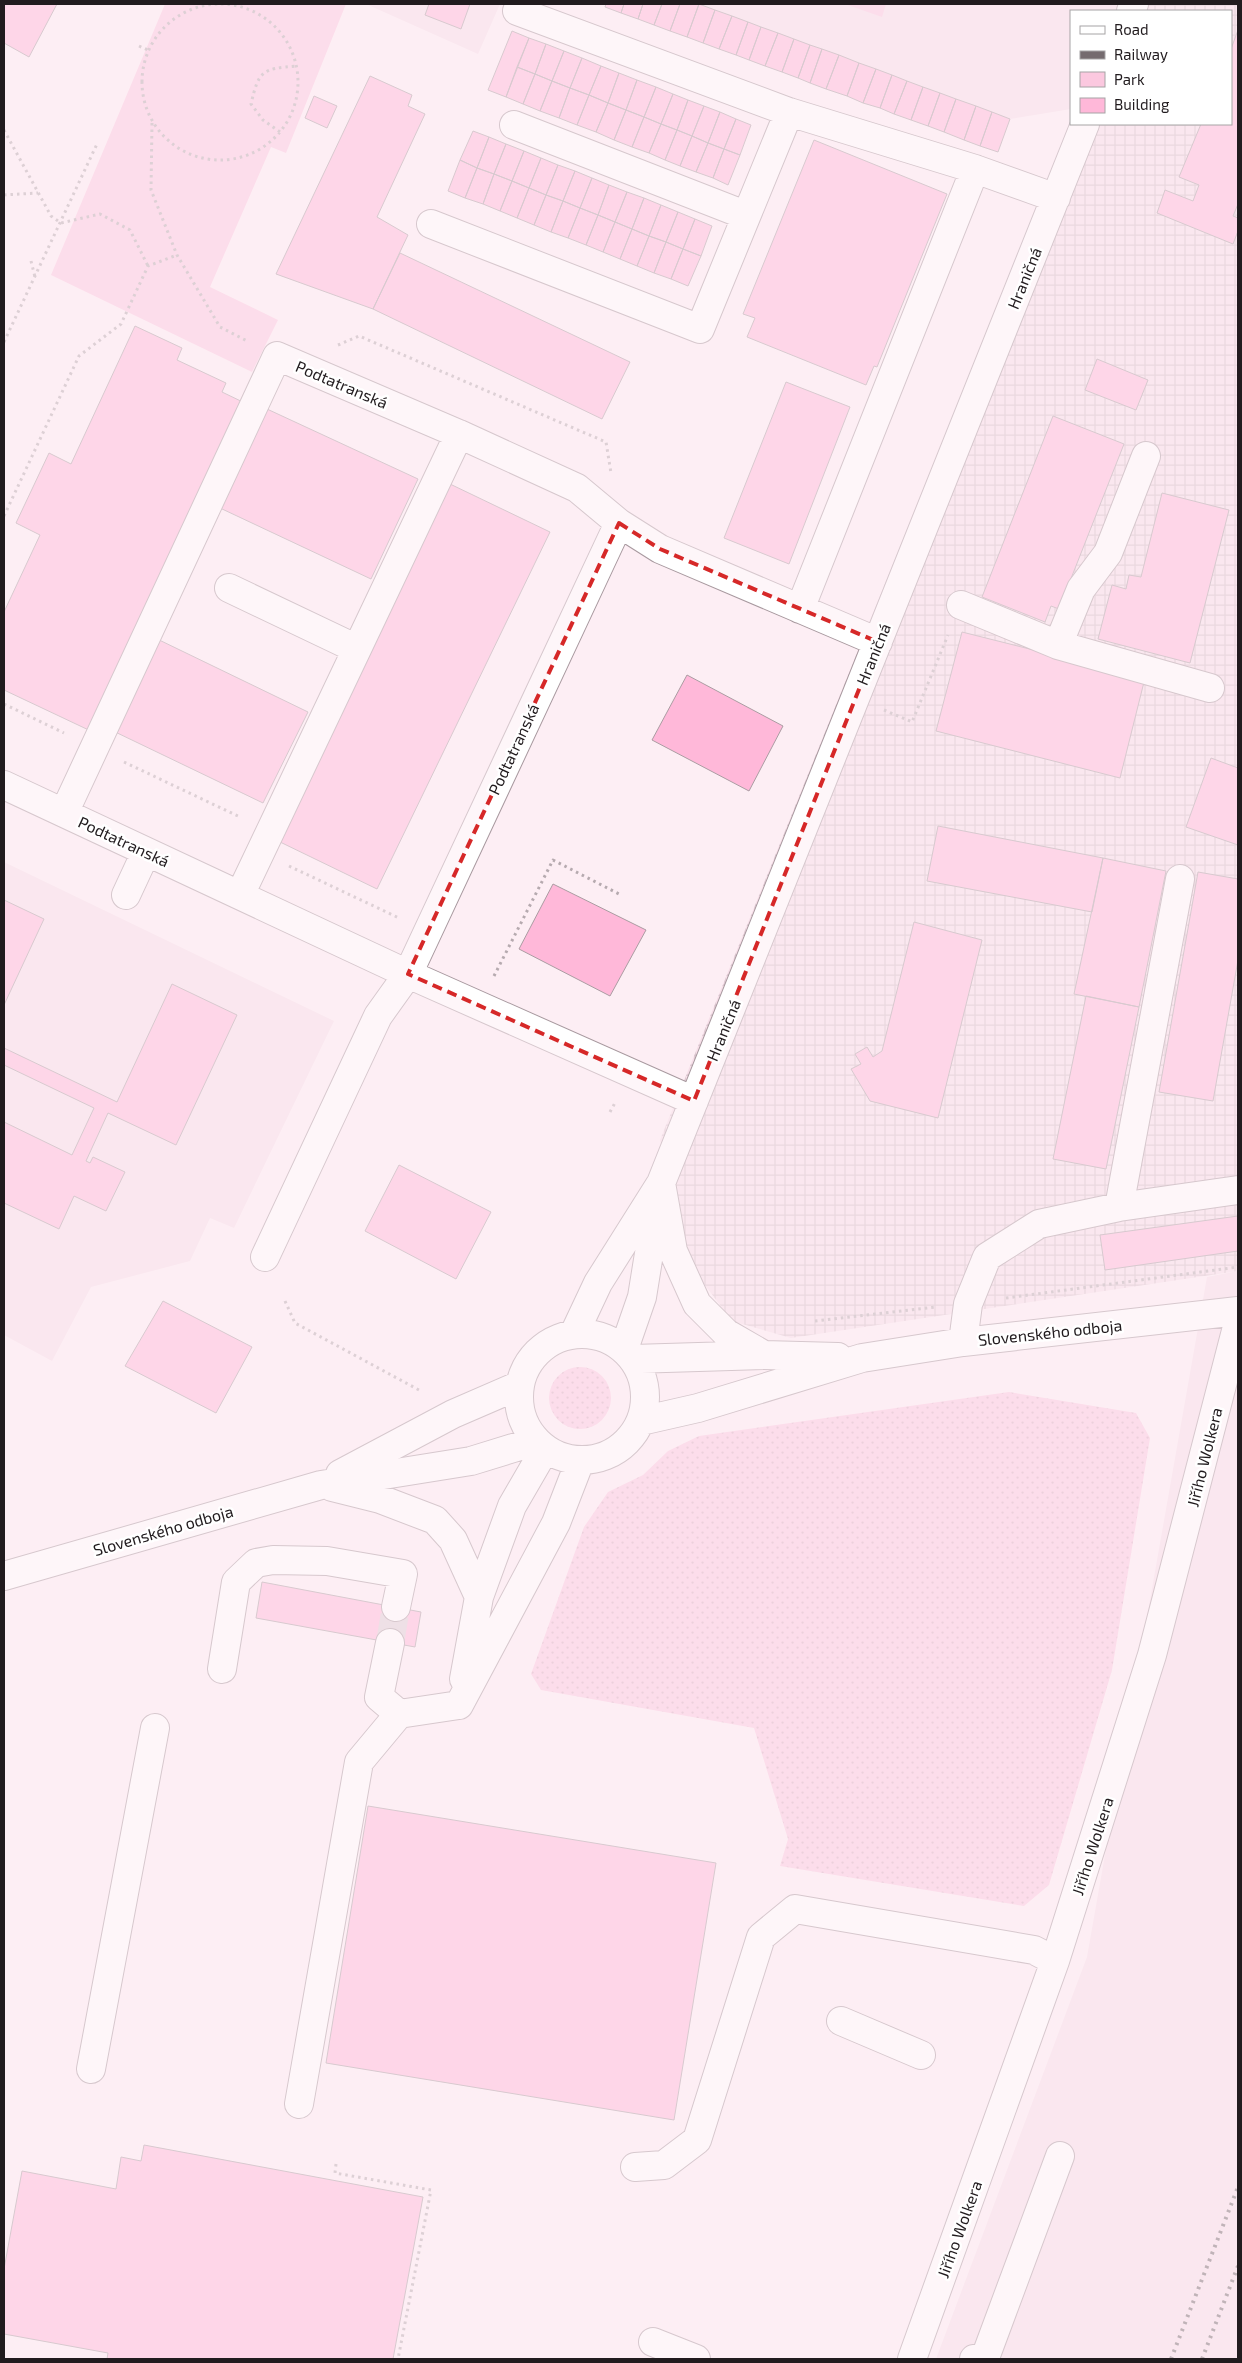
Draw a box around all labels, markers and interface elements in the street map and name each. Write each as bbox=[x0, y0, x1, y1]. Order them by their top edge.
legend bbox=[1070, 10, 1232, 125]
text: Road bbox=[1114, 20, 1149, 38]
text: Railway bbox=[1114, 45, 1168, 63]
text: Park bbox=[1114, 70, 1145, 88]
text: Building bbox=[1114, 95, 1170, 113]
street label: Hraničná bbox=[1003, 244, 1045, 312]
street label: Podtatranská bbox=[293, 356, 391, 412]
street label: Hraničná bbox=[852, 620, 894, 688]
street label: Podtatranská bbox=[484, 701, 542, 797]
street label: Podtatranská bbox=[76, 812, 172, 870]
street label: Hraničná bbox=[702, 996, 744, 1064]
street label: Slovenského odboja bbox=[977, 1315, 1123, 1350]
street label: Jiřího Wolkera bbox=[1182, 1405, 1226, 1509]
street label: Slovenského odboja bbox=[91, 1501, 236, 1560]
street label: Jiřího Wolkera bbox=[1067, 1795, 1117, 1897]
street label: Jiřího Wolkera bbox=[933, 2178, 985, 2280]

